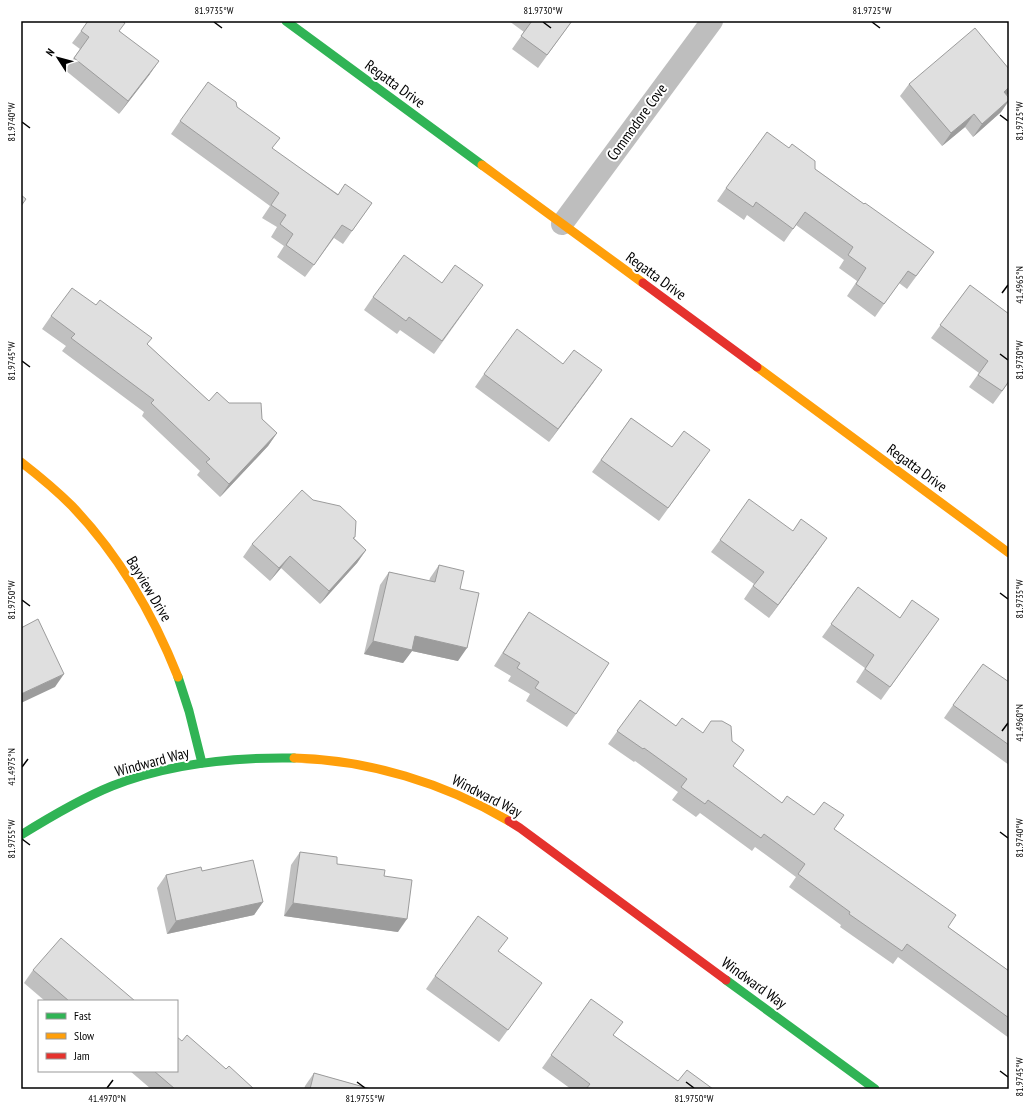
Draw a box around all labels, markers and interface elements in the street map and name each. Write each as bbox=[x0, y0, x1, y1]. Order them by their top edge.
text: 81.9735°W bbox=[195, 4, 234, 17]
text: 81.9730°W bbox=[524, 4, 563, 17]
text: 81.9725°W bbox=[853, 4, 892, 17]
north arrow bbox=[38, 38, 78, 78]
text: N bbox=[42, 46, 57, 59]
street label: Regatta Drive bbox=[361, 55, 429, 112]
street label: Commodore Cove bbox=[602, 80, 671, 164]
text: 81.9725°W bbox=[1013, 101, 1026, 140]
text: 81.9740°W bbox=[5, 102, 18, 141]
street label: Regatta Drive bbox=[622, 247, 690, 304]
text: 41.4965°N bbox=[1013, 266, 1026, 304]
text: 81.9730°W bbox=[1013, 340, 1026, 379]
text: 81.9745°W bbox=[5, 341, 18, 380]
street label: Regatta Drive bbox=[883, 439, 951, 496]
street label: Bayview Drive bbox=[122, 553, 176, 625]
text: 81.9735°W bbox=[1013, 579, 1026, 618]
text: 81.9750°W bbox=[5, 580, 18, 619]
text: 41.4960°N bbox=[1013, 704, 1026, 742]
street label: Windward Way bbox=[113, 742, 191, 781]
text: 41.4975°N bbox=[5, 748, 18, 786]
street label: Windward Way bbox=[449, 770, 526, 821]
text: 81.9740°W bbox=[1013, 818, 1026, 857]
text: 81.9755°W bbox=[5, 819, 18, 858]
street label: Windward Way bbox=[718, 953, 791, 1013]
legend bbox=[38, 1000, 178, 1072]
text: Fast bbox=[74, 1008, 92, 1023]
text: Slow bbox=[74, 1028, 95, 1043]
text: Jam bbox=[73, 1048, 90, 1063]
text: 81.9745°W bbox=[1013, 1057, 1026, 1096]
text: 41.4970°N bbox=[88, 1092, 126, 1105]
text: 81.9755°W bbox=[346, 1092, 385, 1105]
text: 81.9750°W bbox=[675, 1092, 714, 1105]

